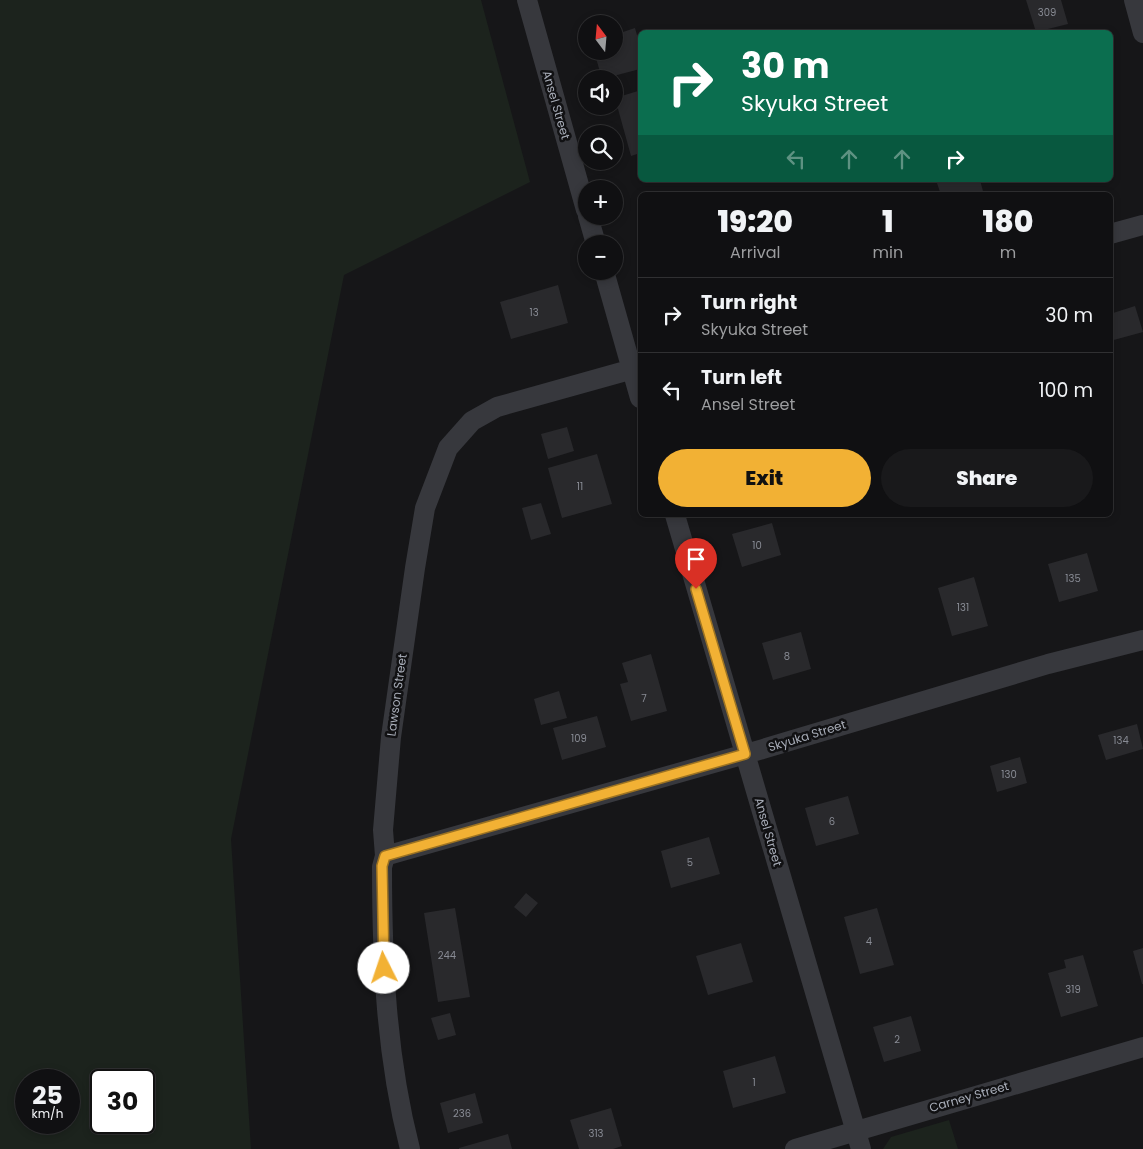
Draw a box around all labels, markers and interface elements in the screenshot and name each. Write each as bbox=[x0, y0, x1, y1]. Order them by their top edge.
house number: 309 bbox=[1038, 5, 1056, 20]
north arrow bbox=[578, 15, 622, 60]
map controls bbox=[578, 15, 623, 280]
text: 30 m bbox=[741, 41, 829, 90]
icon: right bbox=[658, 50, 723, 115]
street label: Ansel Street bbox=[539, 69, 574, 141]
button: sound bbox=[578, 70, 623, 115]
text: Skyuka Street bbox=[741, 88, 888, 119]
button: search bbox=[578, 125, 623, 170]
icon: left bbox=[782, 145, 810, 173]
icon: ahead bbox=[835, 145, 863, 173]
icon: ahead bbox=[888, 145, 916, 173]
icon: right bbox=[941, 145, 969, 173]
button: + bbox=[578, 180, 623, 225]
text: 19:20 bbox=[717, 200, 793, 243]
text: 1 bbox=[882, 200, 894, 243]
text: 180 bbox=[983, 200, 1034, 243]
button: − bbox=[578, 235, 623, 280]
text: Arrival bbox=[730, 241, 780, 264]
text: min bbox=[873, 241, 903, 264]
text: m bbox=[1000, 241, 1016, 264]
text: Turn right bbox=[701, 289, 797, 316]
icon: right bbox=[658, 301, 686, 329]
text: 30 m bbox=[1045, 302, 1093, 329]
house number: 13 bbox=[529, 305, 539, 320]
text: Skyuka Street bbox=[701, 318, 808, 341]
text: Turn left bbox=[701, 364, 782, 391]
icon: left bbox=[658, 376, 686, 404]
text: 100 m bbox=[1038, 377, 1093, 404]
text: Ansel Street bbox=[701, 393, 795, 416]
button: Exit bbox=[658, 449, 871, 507]
button: Share bbox=[881, 449, 1093, 507]
house number: 11 bbox=[577, 479, 583, 494]
pin bbox=[675, 538, 717, 589]
house number: 10 bbox=[752, 538, 762, 553]
icon: arrive bbox=[682, 545, 710, 573]
house number: 135 bbox=[1065, 571, 1081, 586]
house number: 131 bbox=[957, 600, 969, 615]
house number: 8 bbox=[784, 649, 790, 664]
street label: Lawson Street bbox=[382, 653, 411, 737]
house number: 7 bbox=[641, 691, 647, 706]
street label: Skyuka Street bbox=[766, 716, 848, 755]
house number: 109 bbox=[571, 731, 587, 746]
house number: 134 bbox=[1113, 733, 1129, 748]
house number: 130 bbox=[1001, 767, 1017, 782]
street label: Ansel Street bbox=[751, 796, 786, 868]
house number: 6 bbox=[829, 814, 835, 829]
house number: 5 bbox=[687, 855, 693, 870]
house number: 4 bbox=[866, 934, 872, 949]
position arrow bbox=[357, 941, 409, 993]
house number: 244 bbox=[438, 948, 456, 963]
house number: 319 bbox=[1065, 982, 1081, 997]
house number: 2 bbox=[894, 1032, 900, 1047]
speed limit sign: 30 bbox=[90, 1069, 155, 1134]
house number: 1 bbox=[752, 1075, 756, 1090]
street label: Carney Street bbox=[927, 1077, 1011, 1116]
text: 25 bbox=[32, 1078, 63, 1113]
text: km/h bbox=[32, 1105, 63, 1122]
house number: 236 bbox=[453, 1106, 471, 1121]
house number: 313 bbox=[589, 1126, 604, 1141]

